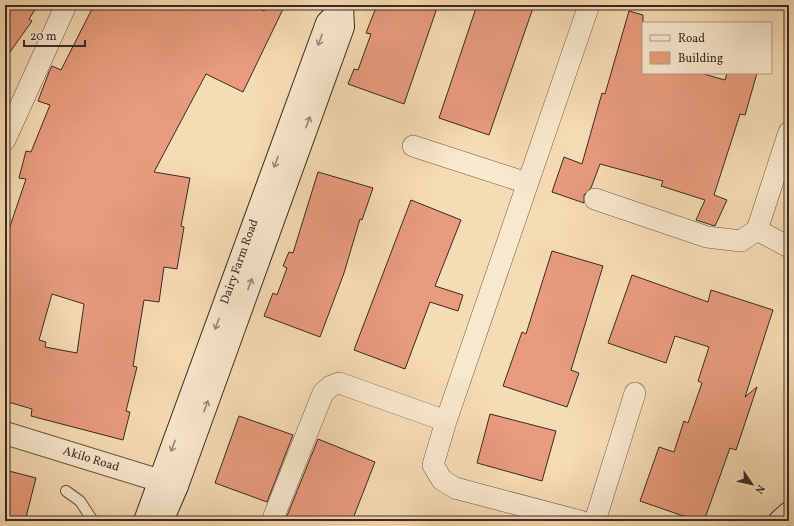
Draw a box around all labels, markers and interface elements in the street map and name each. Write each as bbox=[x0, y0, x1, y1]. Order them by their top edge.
scale bar bbox=[24, 22, 85, 48]
legend bbox=[642, 22, 772, 74]
text: 20 m bbox=[30, 29, 57, 45]
text: Road bbox=[678, 31, 705, 47]
one-way arrow bbox=[316, 34, 324, 46]
text: Building bbox=[678, 51, 723, 67]
one-way arrow bbox=[305, 116, 313, 128]
one-way arrow bbox=[271, 156, 279, 168]
street label: Dairy Farm Road bbox=[217, 217, 263, 306]
one-way arrow bbox=[247, 277, 254, 290]
one-way arrow bbox=[213, 317, 220, 330]
one-way arrow bbox=[202, 400, 210, 412]
one-way arrow bbox=[168, 439, 176, 451]
street label: Akilo Road bbox=[61, 443, 121, 476]
north arrow bbox=[732, 464, 772, 504]
text: N bbox=[751, 481, 768, 496]

